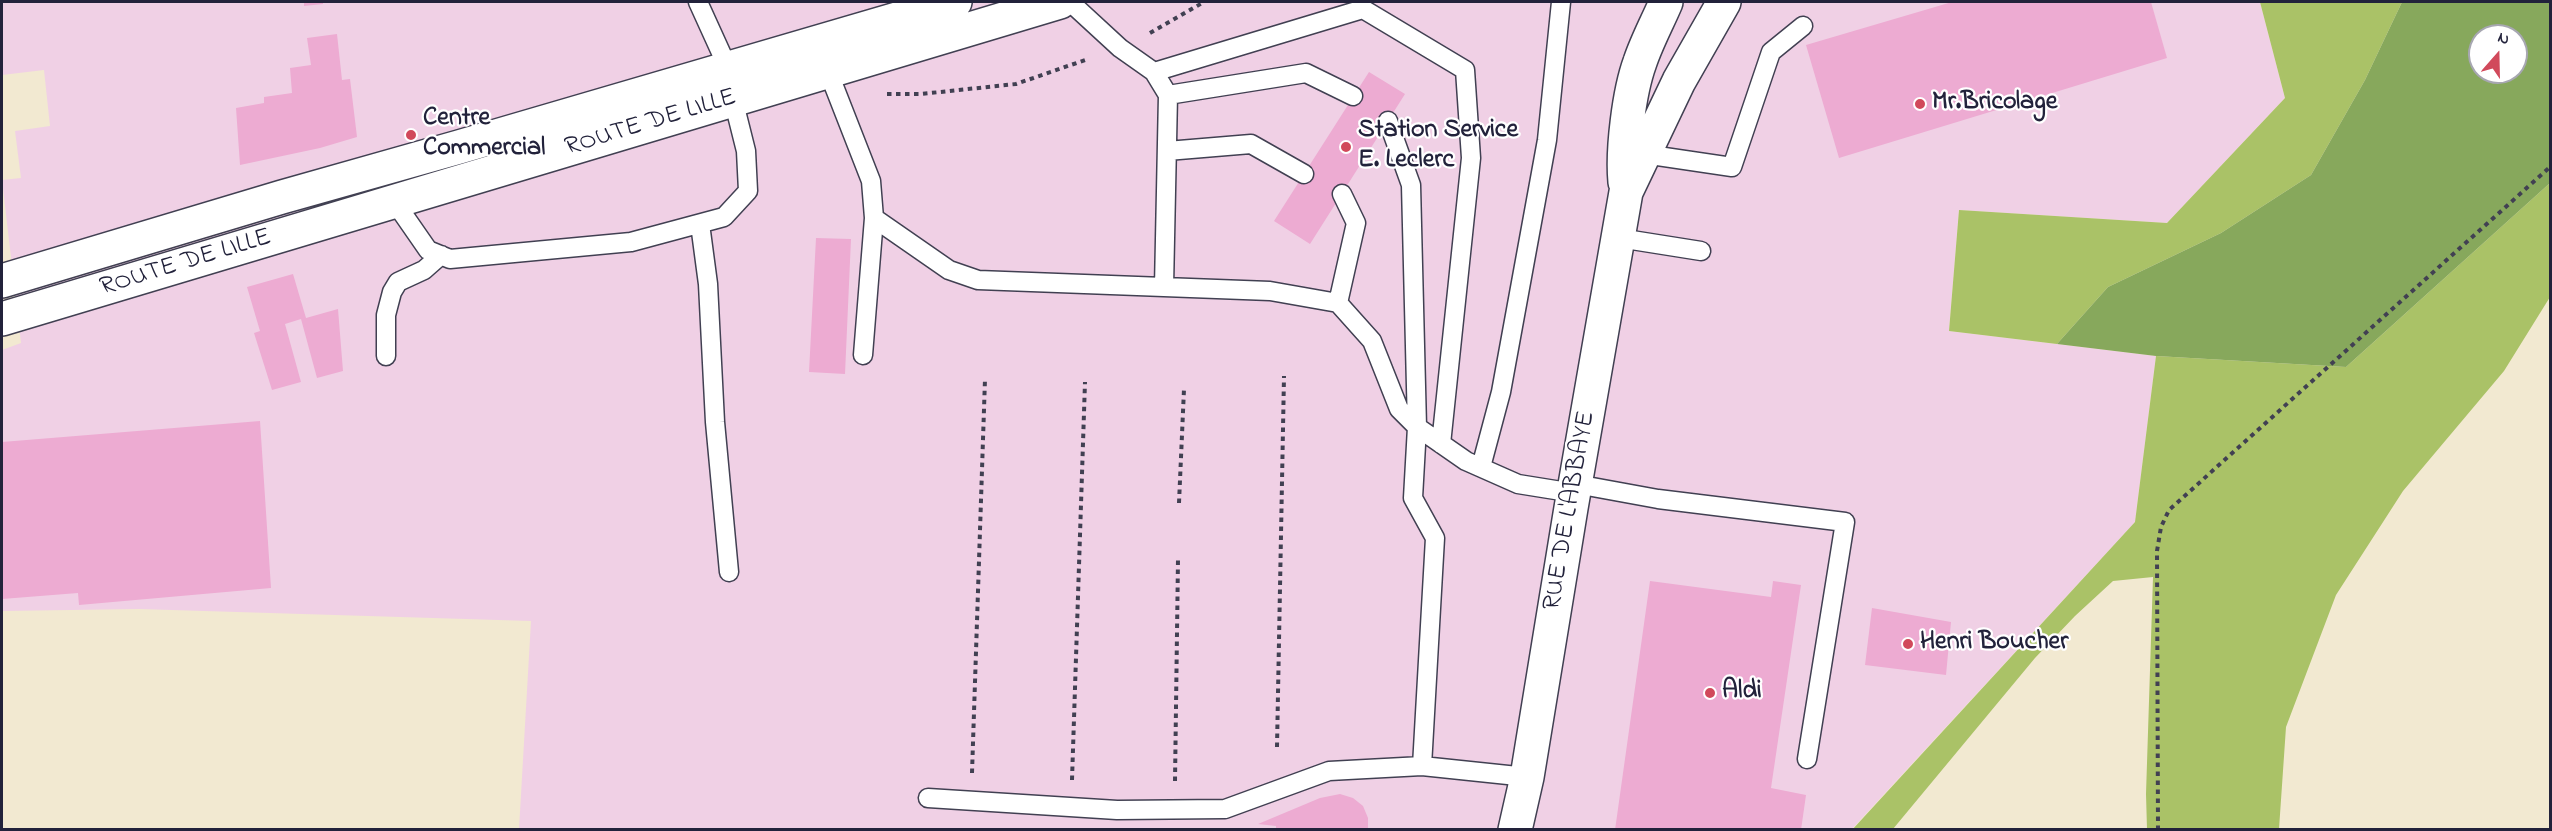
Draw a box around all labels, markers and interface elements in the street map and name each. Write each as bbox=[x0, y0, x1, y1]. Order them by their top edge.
north arrow bbox=[2468, 24, 2528, 84]
text: N bbox=[2494, 26, 2513, 52]
street label: ROUTE DE LILLE bbox=[562, 83, 740, 165]
place label: Mr.Bricolage bbox=[1932, 88, 2057, 120]
marker: Mr.Bricolage bbox=[1913, 97, 1927, 111]
place label: Centre Commercial bbox=[423, 104, 545, 166]
place label: Station Service E. Leclerc bbox=[1358, 116, 1518, 178]
marker: Centre Commercial bbox=[404, 128, 418, 142]
marker: Station Service E. Leclerc bbox=[1339, 140, 1353, 154]
street label: ROUTE DE LILLE bbox=[97, 223, 275, 305]
street label: RUE DE L'ABBAYE bbox=[1538, 409, 1604, 613]
place label: Henri Boucher bbox=[1920, 628, 2068, 660]
marker: Henri Boucher bbox=[1901, 637, 1915, 651]
place label: Aldi bbox=[1722, 677, 1762, 709]
marker: Aldi bbox=[1703, 686, 1717, 700]

